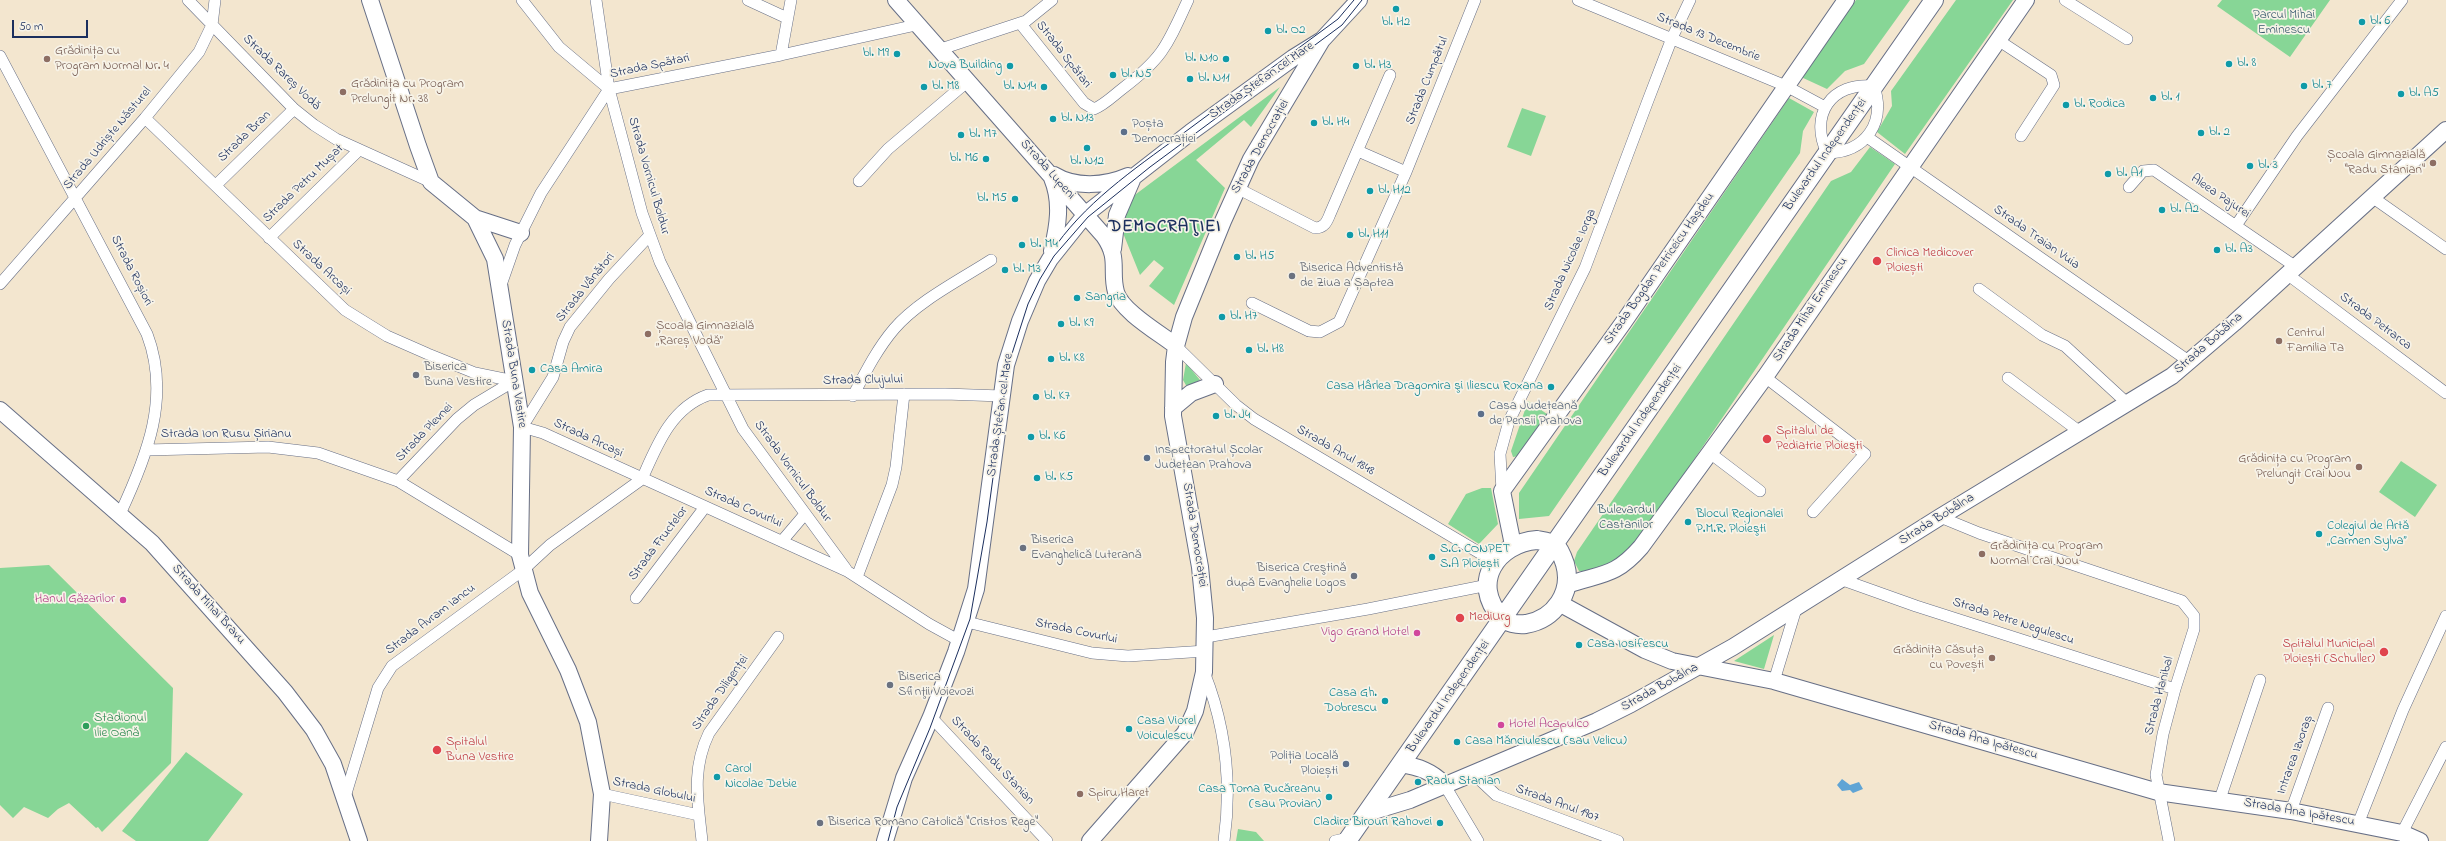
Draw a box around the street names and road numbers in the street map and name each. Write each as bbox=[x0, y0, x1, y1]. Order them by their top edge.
street label: Strada 13 Decembrie bbox=[1654, 10, 1762, 66]
street label: Strada Spătari bbox=[1032, 18, 1094, 92]
street label: Strada Rareș Vodă bbox=[239, 32, 323, 114]
street label: Strada Cumpătul bbox=[1403, 35, 1453, 127]
street label: Strada Ștefan cel Mare bbox=[1207, 39, 1317, 123]
street label: Strada Spătari bbox=[609, 51, 691, 83]
street label: Strada Udriște Năsturel bbox=[61, 85, 155, 193]
street label: Bulevardul Independenței bbox=[1781, 96, 1871, 214]
street label: Strada Democrației bbox=[1229, 97, 1293, 197]
street label: Strada Bran bbox=[215, 108, 275, 166]
street label: Strada Vornicul Boldur bbox=[624, 115, 672, 237]
street label: Strada Lupeni bbox=[1016, 137, 1078, 203]
street label: Strada Petru Mușat bbox=[260, 141, 348, 227]
street label: Aleea Pajurei bbox=[2187, 172, 2253, 222]
street label: Strada Bogdan Petriceicu Hașdeu bbox=[1601, 190, 1719, 348]
street label: Strada Traian Vuia bbox=[1990, 202, 2082, 274]
street label: Strada Nicolae Iorga bbox=[1542, 207, 1600, 313]
street label: Strada Roșiori bbox=[106, 233, 156, 309]
street label: Strada Arcași bbox=[288, 237, 354, 299]
street label: Strada Vânători bbox=[553, 250, 619, 326]
street label: Strada Mihai Eminescu bbox=[1770, 255, 1852, 365]
street label: Strada Petrarca bbox=[2336, 290, 2414, 354]
street label: Strada Bobâlna bbox=[2171, 310, 2247, 378]
street label: Strada Buna Vestire bbox=[497, 319, 529, 429]
street label: Strada Ștefan cel Mare bbox=[985, 352, 1017, 478]
street label: Bulevardul Independenței bbox=[1596, 362, 1686, 480]
street label: Strada Clujului bbox=[823, 373, 903, 389]
street label: Strada Plevnei bbox=[393, 400, 457, 466]
street label: Strada Arcași bbox=[551, 416, 625, 462]
street label: Strada Vornicul Boldur bbox=[750, 418, 834, 526]
street label: Strada Anul 1848 bbox=[1293, 422, 1377, 480]
street label: Strada Ion Rusu Șirianu bbox=[161, 427, 291, 443]
street label: Strada Democrației bbox=[1178, 482, 1210, 588]
street label: Strada Covurlui bbox=[702, 484, 784, 532]
street label: Strada Bobâlna bbox=[1896, 491, 1978, 549]
street label: Strada Fructelor bbox=[626, 504, 692, 584]
street label: Strada Mihai Bravu bbox=[168, 562, 248, 648]
street label: Strada Avram Iancu bbox=[383, 581, 479, 659]
street label: Strada Petre Negulescu bbox=[1950, 595, 2076, 649]
street label: Strada Covurlui bbox=[1033, 616, 1119, 648]
street label: Bulevardul Independenței bbox=[1404, 638, 1494, 756]
street label: Strada Diligenței bbox=[689, 652, 753, 734]
street label: Strada Hanibal bbox=[2142, 655, 2178, 737]
street label: Strada Bobâlna bbox=[1619, 660, 1701, 716]
street label: Strada Radu Stanian bbox=[947, 713, 1037, 809]
street label: Intrarea Izvoraș bbox=[2274, 713, 2318, 797]
street label: Strada Ana Ipătescu bbox=[1927, 718, 2039, 764]
street label: Strada Globului bbox=[611, 775, 697, 807]
street label: Strada Anul 1907 bbox=[1513, 782, 1601, 826]
street label: Strada Ana Ipătescu bbox=[2242, 796, 2356, 830]

